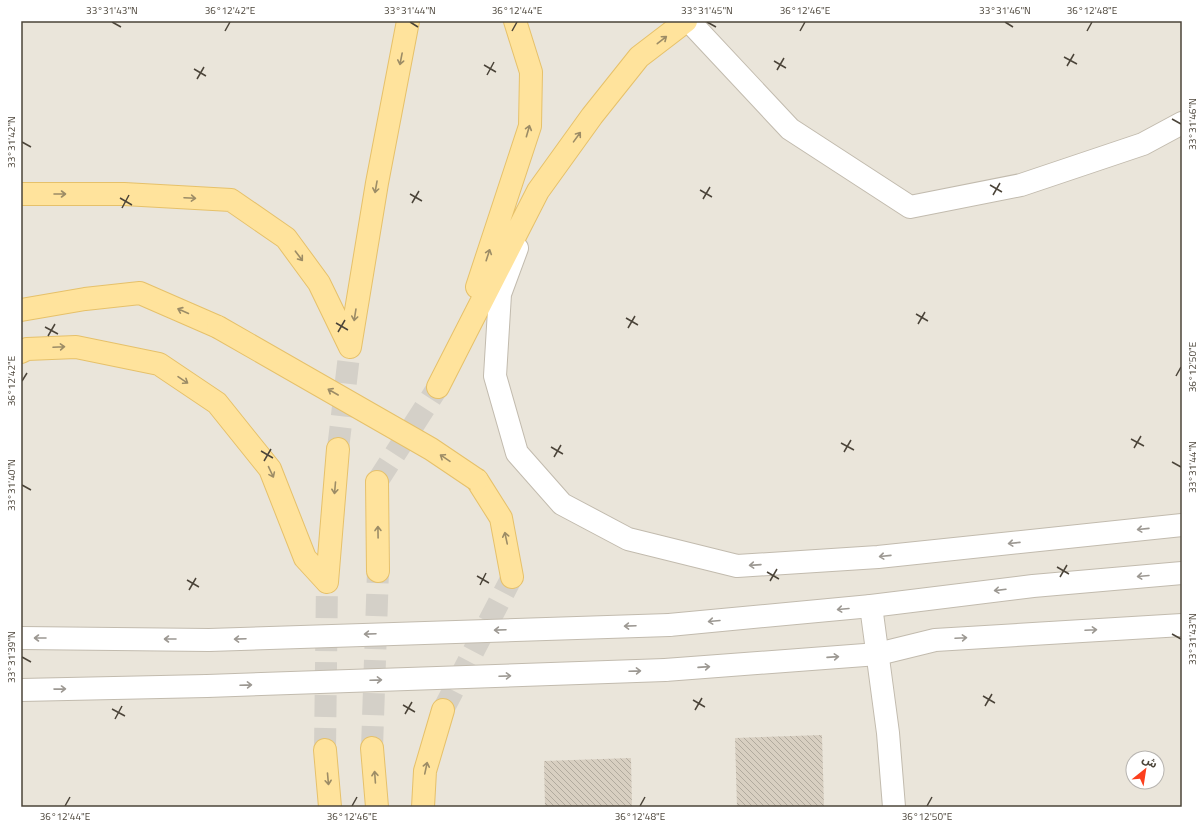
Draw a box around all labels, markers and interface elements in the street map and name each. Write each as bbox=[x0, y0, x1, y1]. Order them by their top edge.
text: 33°31'43"N bbox=[86, 3, 138, 18]
text: 36°12'42"E bbox=[205, 3, 256, 18]
text: 33°31'44"N bbox=[384, 3, 436, 18]
text: 36°12'44"E bbox=[492, 3, 543, 18]
text: 33°31'45"N bbox=[681, 3, 733, 18]
text: 36°12'46"E bbox=[780, 3, 831, 18]
text: 33°31'46"N bbox=[979, 3, 1031, 18]
text: 36°12'48"E bbox=[1067, 3, 1118, 18]
one-way arrow bbox=[657, 35, 668, 44]
one-way arrow bbox=[397, 52, 405, 65]
text: 33°31'46"N bbox=[1185, 98, 1200, 150]
text: 33°31'42"N bbox=[4, 116, 19, 168]
one-way arrow bbox=[525, 125, 532, 138]
one-way arrow bbox=[573, 131, 581, 142]
one-way arrow bbox=[372, 180, 380, 193]
one-way arrow bbox=[53, 190, 66, 198]
one-way arrow bbox=[183, 194, 196, 201]
one-way arrow bbox=[484, 249, 492, 261]
one-way arrow bbox=[295, 250, 303, 261]
one-way arrow bbox=[177, 307, 189, 314]
one-way arrow bbox=[351, 308, 359, 321]
text: 36°12'50"E bbox=[1185, 341, 1200, 392]
one-way arrow bbox=[52, 344, 65, 351]
text: 36°12'42"E bbox=[4, 355, 19, 406]
one-way arrow bbox=[177, 375, 188, 384]
one-way arrow bbox=[327, 388, 339, 396]
text: 33°31'44"N bbox=[1185, 441, 1200, 493]
one-way arrow bbox=[440, 454, 451, 462]
text: 33°31'40"N bbox=[4, 459, 19, 511]
one-way arrow bbox=[268, 466, 275, 478]
one-way arrow bbox=[331, 481, 338, 494]
one-way arrow bbox=[374, 526, 381, 539]
one-way arrow bbox=[1137, 526, 1150, 533]
one-way arrow bbox=[501, 532, 509, 545]
one-way arrow bbox=[1008, 539, 1021, 546]
one-way arrow bbox=[879, 553, 892, 560]
one-way arrow bbox=[749, 561, 762, 568]
one-way arrow bbox=[1137, 573, 1150, 580]
one-way arrow bbox=[994, 586, 1007, 594]
one-way arrow bbox=[837, 605, 850, 613]
text: 33°31'43"N bbox=[1185, 613, 1200, 665]
one-way arrow bbox=[707, 617, 720, 624]
one-way arrow bbox=[624, 622, 637, 630]
one-way arrow bbox=[494, 626, 507, 634]
one-way arrow bbox=[1084, 627, 1097, 634]
text: 33°31'39"N bbox=[4, 631, 19, 683]
one-way arrow bbox=[364, 631, 377, 638]
one-way arrow bbox=[34, 634, 47, 642]
one-way arrow bbox=[954, 634, 967, 642]
one-way arrow bbox=[164, 635, 177, 643]
one-way arrow bbox=[234, 635, 247, 642]
one-way arrow bbox=[826, 654, 839, 661]
one-way arrow bbox=[697, 664, 710, 671]
one-way arrow bbox=[628, 667, 641, 675]
one-way arrow bbox=[498, 672, 511, 679]
one-way arrow bbox=[369, 676, 382, 684]
one-way arrow bbox=[239, 681, 252, 688]
one-way arrow bbox=[53, 685, 66, 693]
north arrow bbox=[1125, 750, 1165, 790]
text: ش bbox=[1139, 751, 1161, 772]
one-way arrow bbox=[423, 762, 431, 775]
one-way arrow bbox=[371, 771, 378, 784]
one-way arrow bbox=[324, 772, 331, 785]
text: 36°12'44"E bbox=[40, 809, 91, 824]
text: 36°12'46"E bbox=[327, 809, 378, 824]
text: 36°12'48"E bbox=[615, 809, 666, 824]
text: 36°12'50"E bbox=[902, 809, 953, 824]

